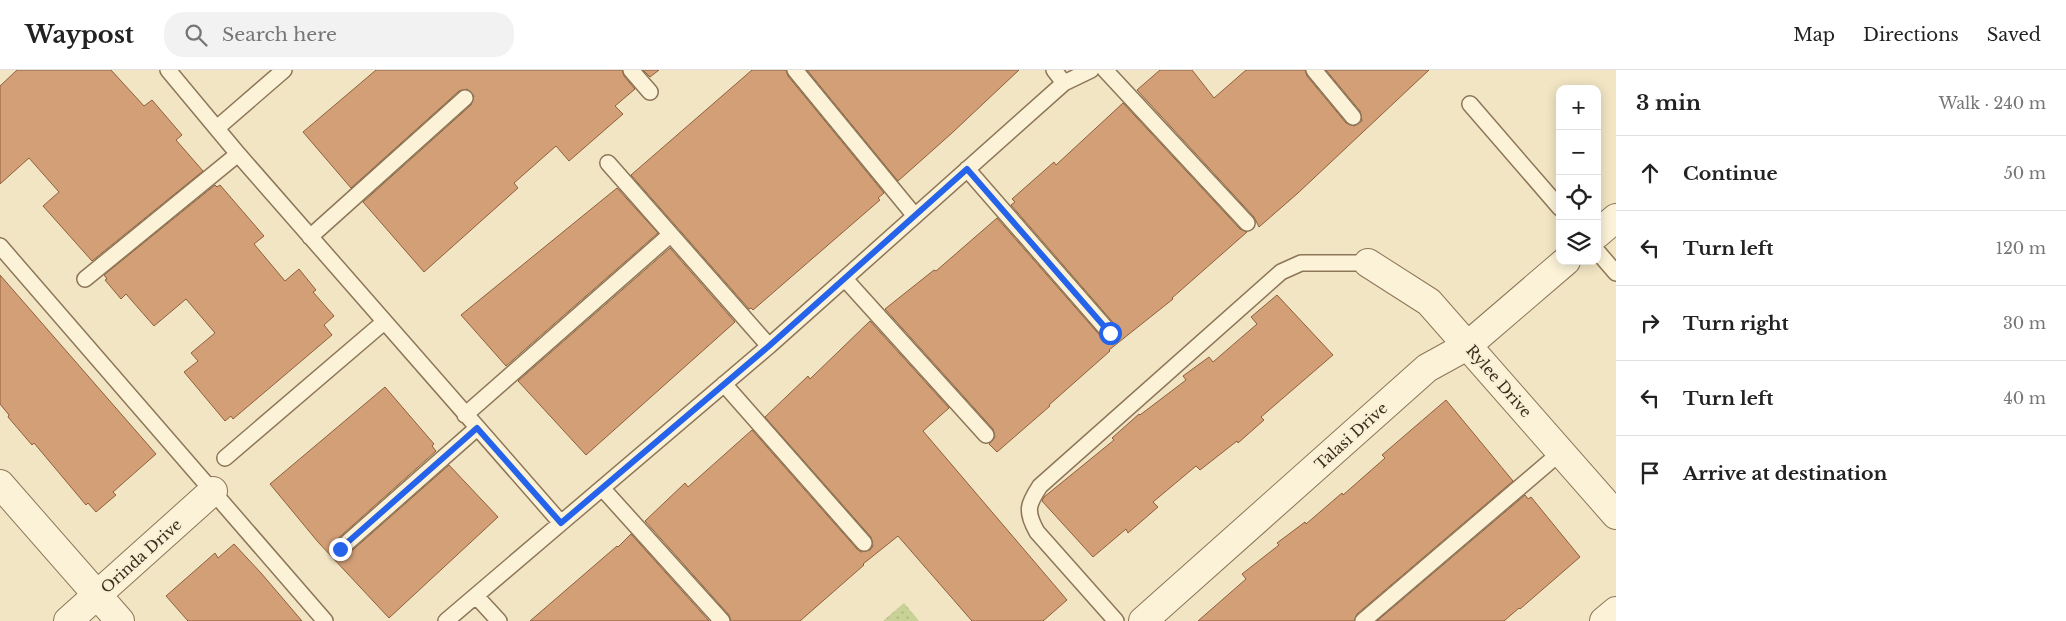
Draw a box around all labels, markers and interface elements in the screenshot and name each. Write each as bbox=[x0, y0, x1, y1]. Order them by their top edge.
search box bbox=[164, 12, 514, 57]
text: Waypost bbox=[25, 20, 134, 49]
icon: search bbox=[182, 21, 210, 49]
text: Search here bbox=[222, 23, 337, 46]
text: Map bbox=[1793, 24, 1835, 46]
text: Directions bbox=[1863, 24, 1959, 46]
text: Saved bbox=[1987, 24, 2041, 46]
map controls bbox=[1556, 85, 1601, 265]
button: + bbox=[1556, 85, 1601, 130]
text: 3 min bbox=[1636, 90, 1701, 116]
text: Walk · 240 m bbox=[1939, 93, 2046, 113]
button: − bbox=[1556, 130, 1601, 175]
icon: ahead bbox=[1636, 159, 1664, 187]
text: Continue bbox=[1683, 162, 1778, 185]
text: 50 m bbox=[2004, 163, 2046, 183]
button: locate bbox=[1556, 175, 1601, 220]
button: layers bbox=[1556, 220, 1601, 265]
icon: left bbox=[1636, 234, 1664, 262]
text: Turn left bbox=[1683, 237, 1774, 260]
text: 120 m bbox=[1996, 238, 2046, 258]
icon: right bbox=[1636, 309, 1664, 337]
text: Turn right bbox=[1683, 312, 1789, 335]
text: 30 m bbox=[2003, 313, 2046, 333]
route start bbox=[1099, 322, 1122, 345]
street label: Rylee Drive bbox=[1462, 341, 1536, 421]
icon: left bbox=[1636, 384, 1664, 412]
text: Turn left bbox=[1683, 387, 1774, 410]
text: 40 m bbox=[2003, 388, 2046, 408]
street label: Talasi Drive bbox=[1311, 398, 1391, 474]
icon: arrive bbox=[1636, 459, 1664, 487]
text: Arrive at destination bbox=[1683, 462, 1887, 485]
street label: Orinda Drive bbox=[97, 515, 185, 597]
route end bbox=[329, 538, 352, 561]

